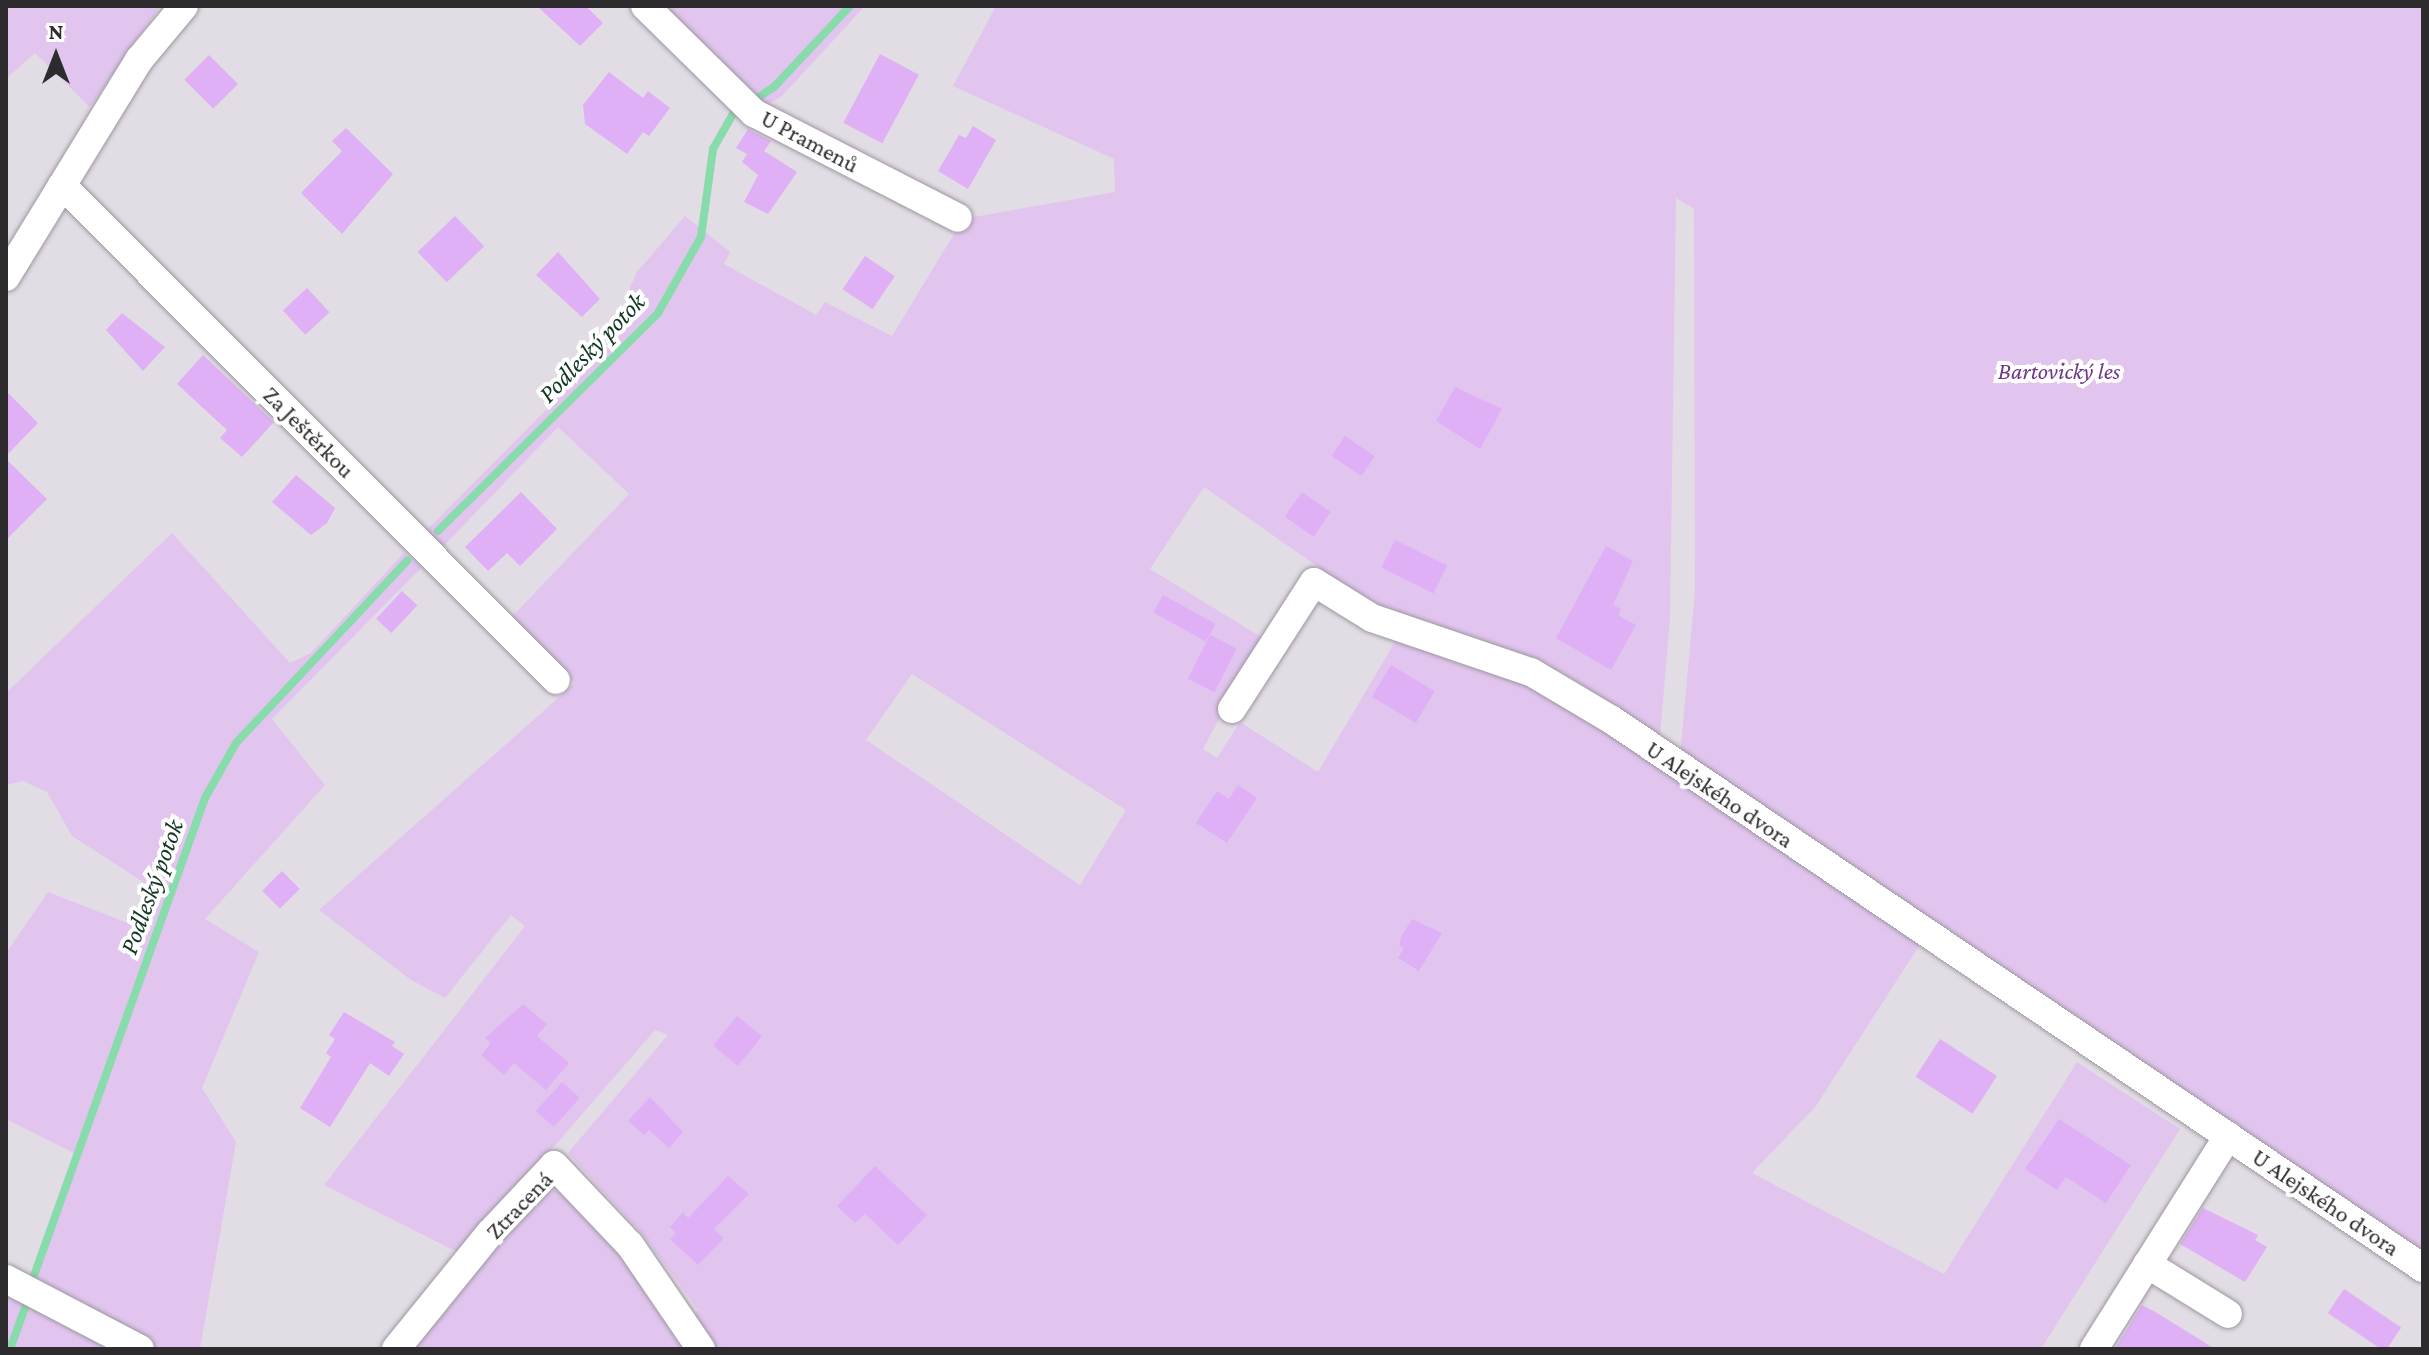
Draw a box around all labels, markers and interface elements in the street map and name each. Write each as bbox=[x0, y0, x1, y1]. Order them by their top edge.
north arrow bbox=[16, 16, 96, 96]
text: N bbox=[49, 19, 64, 44]
street label: U Pramenů bbox=[756, 103, 864, 179]
water label: Podleský potok bbox=[532, 287, 652, 409]
park label: Bartovický les bbox=[1998, 357, 2120, 385]
street label: Za Ještěrkou bbox=[257, 380, 361, 484]
street label: U Alejského dvora bbox=[1641, 734, 1799, 854]
water label: Podleský potok bbox=[113, 816, 191, 958]
street label: U Alejského dvora bbox=[2247, 1142, 2405, 1262]
street label: Ztracená bbox=[480, 1165, 558, 1245]

